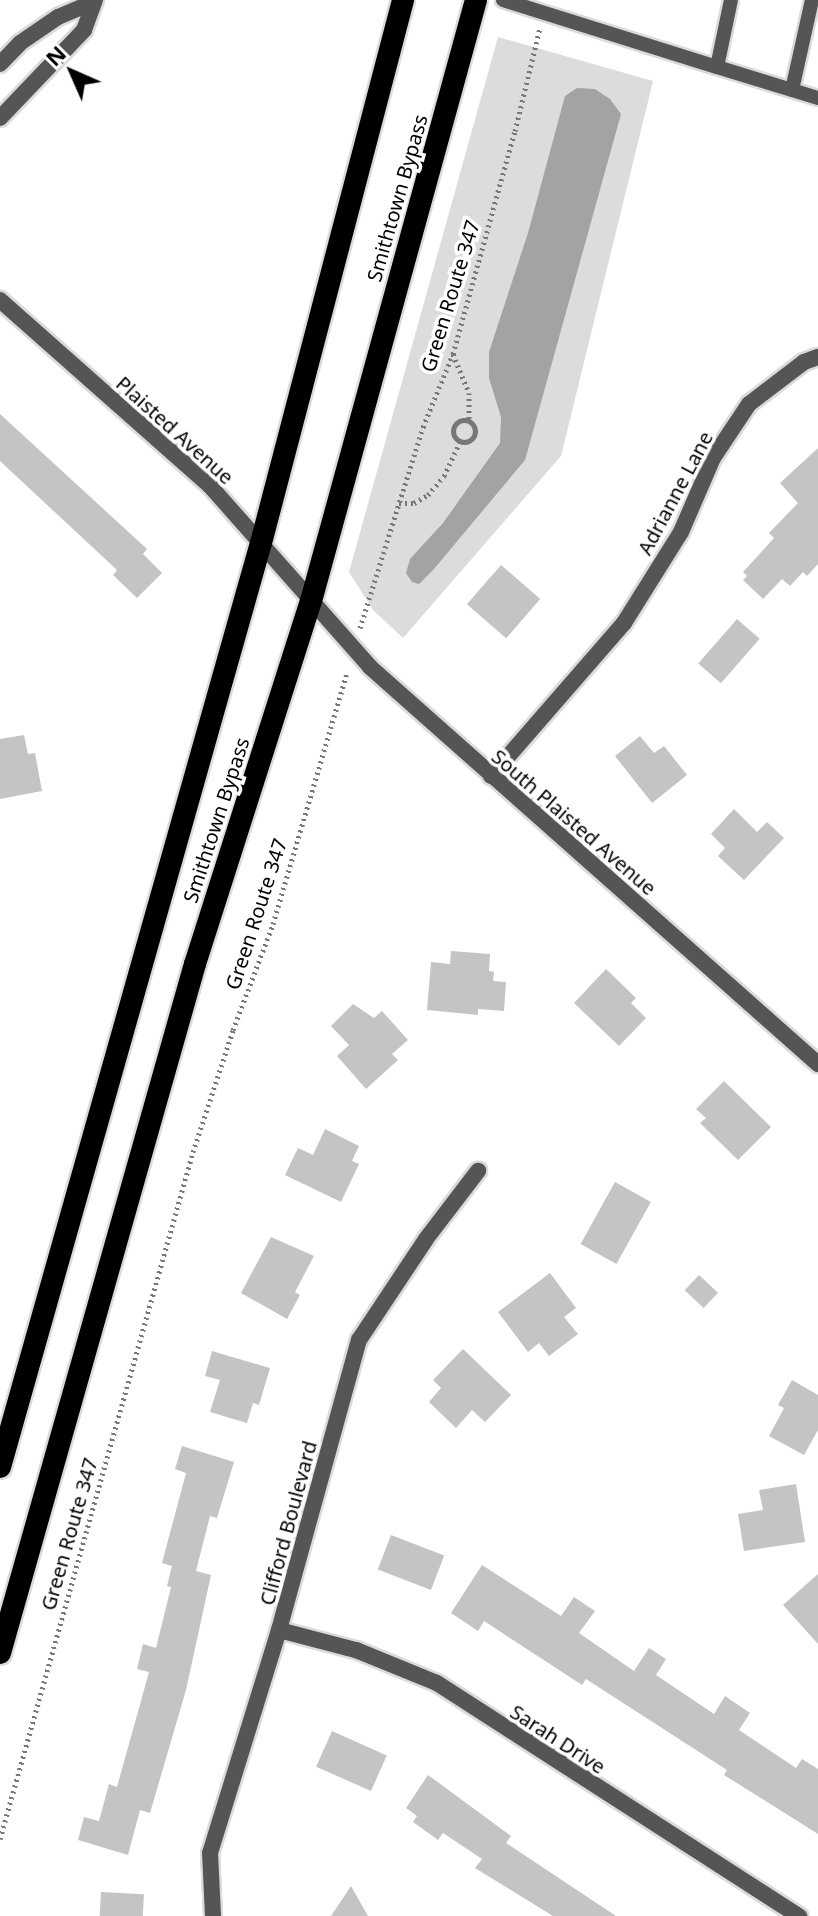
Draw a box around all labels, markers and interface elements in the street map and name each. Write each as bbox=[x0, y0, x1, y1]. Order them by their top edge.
north arrow bbox=[32, 32, 112, 112]
text: N bbox=[38, 38, 72, 72]
street label: Smithtown Bypass bbox=[362, 112, 432, 284]
street label: Green Route 347 bbox=[416, 217, 484, 375]
street label: Plaisted Avenue bbox=[111, 371, 239, 489]
street label: Adrianne Lane bbox=[632, 427, 718, 559]
street label: Smithtown Bypass bbox=[178, 734, 254, 906]
street label: South Plaisted Avenue bbox=[487, 744, 661, 900]
street label: Green Route 347 bbox=[220, 835, 292, 993]
street label: Clifford Boulevard bbox=[255, 1438, 321, 1608]
street label: Green Route 347 bbox=[36, 1455, 102, 1613]
street label: Sarah Drive bbox=[506, 1699, 610, 1779]

